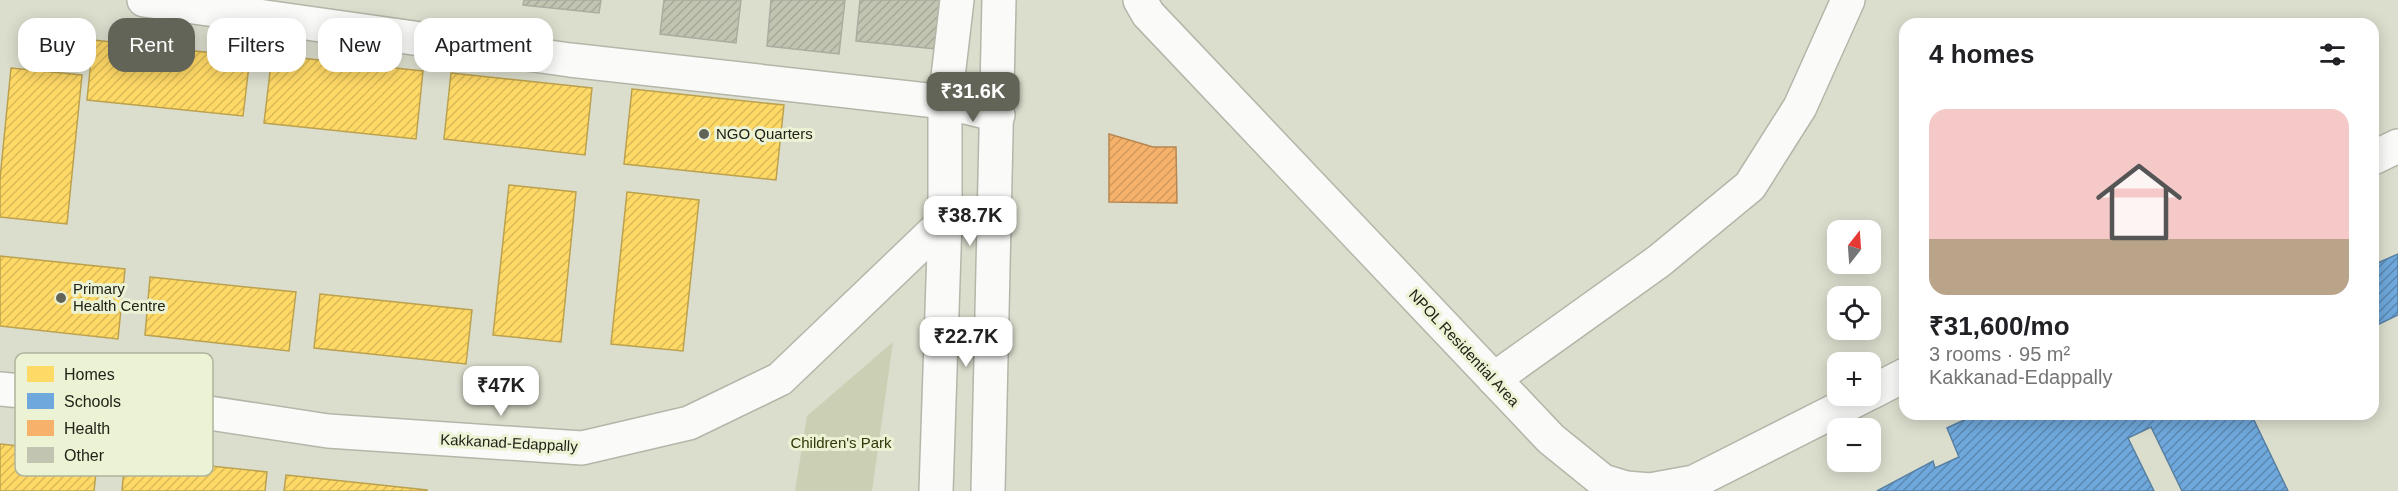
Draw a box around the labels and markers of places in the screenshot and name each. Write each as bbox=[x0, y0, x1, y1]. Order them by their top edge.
pin: ₹31.6K bbox=[924, 72, 1022, 123]
place label: NGO Quarters bbox=[716, 125, 813, 142]
marker: NGO Quarters bbox=[697, 127, 711, 141]
pin: ₹38.7K bbox=[921, 196, 1019, 247]
place label: Primary Health Centre bbox=[73, 280, 166, 314]
marker: Primary Health Centre bbox=[54, 291, 68, 305]
pin: ₹22.7K bbox=[917, 317, 1015, 368]
pin: ₹47K bbox=[465, 366, 537, 417]

